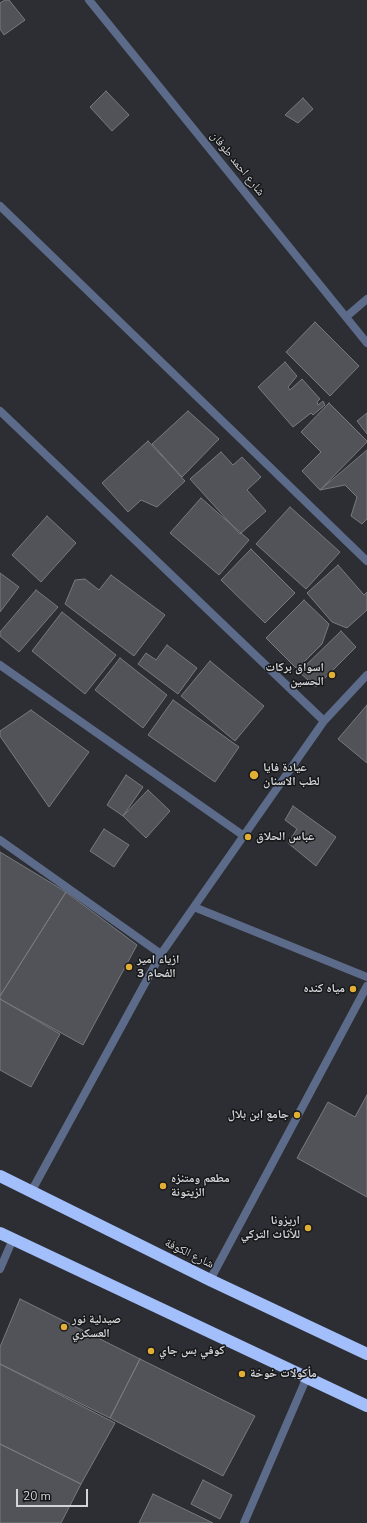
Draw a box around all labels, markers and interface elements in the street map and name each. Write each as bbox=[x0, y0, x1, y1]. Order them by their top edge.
street label: شارع احمد طوفان bbox=[207, 129, 267, 199]
place label: اسواق بركات الحسين bbox=[265, 661, 324, 689]
marker: اسواق بركات الحسين bbox=[327, 670, 337, 680]
place label: عيادة فايا لطب الاسنان bbox=[263, 761, 320, 789]
marker: عيادة فايا لطب الاسنان bbox=[248, 769, 260, 781]
place label: عباس الحلاق bbox=[256, 830, 314, 844]
marker: عباس الحلاق bbox=[243, 832, 253, 842]
place label: ازياء امير الفحام 3 bbox=[137, 953, 179, 981]
marker: ازياء امير الفحام 3 bbox=[124, 962, 134, 972]
place label: مياه كنده bbox=[303, 982, 345, 996]
marker: مياه كنده bbox=[348, 984, 358, 994]
place label: جامع ابن بلال bbox=[228, 1108, 289, 1122]
marker: جامع ابن بلال bbox=[292, 1110, 302, 1120]
place label: مطعم ومتنزه الزيتونة bbox=[171, 1172, 230, 1200]
marker: مطعم ومتنزه الزيتونة bbox=[158, 1181, 168, 1191]
place label: اريزونا للأثاث التركي bbox=[241, 1214, 300, 1242]
marker: اريزونا للأثاث التركي bbox=[303, 1223, 313, 1233]
street label: شارع الكوفة bbox=[162, 1236, 216, 1272]
place label: صيدلية نور العسكري bbox=[72, 1313, 121, 1341]
marker: صيدلية نور العسكري bbox=[59, 1322, 69, 1332]
place label: كوفي بس جاي bbox=[159, 1344, 225, 1358]
marker: كوفي بس جاي bbox=[146, 1346, 156, 1356]
place label: مأكولات خوخة bbox=[250, 1367, 317, 1381]
marker: مأكولات خوخة bbox=[237, 1369, 247, 1379]
scale bar bbox=[18, 1481, 90, 1507]
text: 20 m bbox=[23, 1488, 51, 1504]

